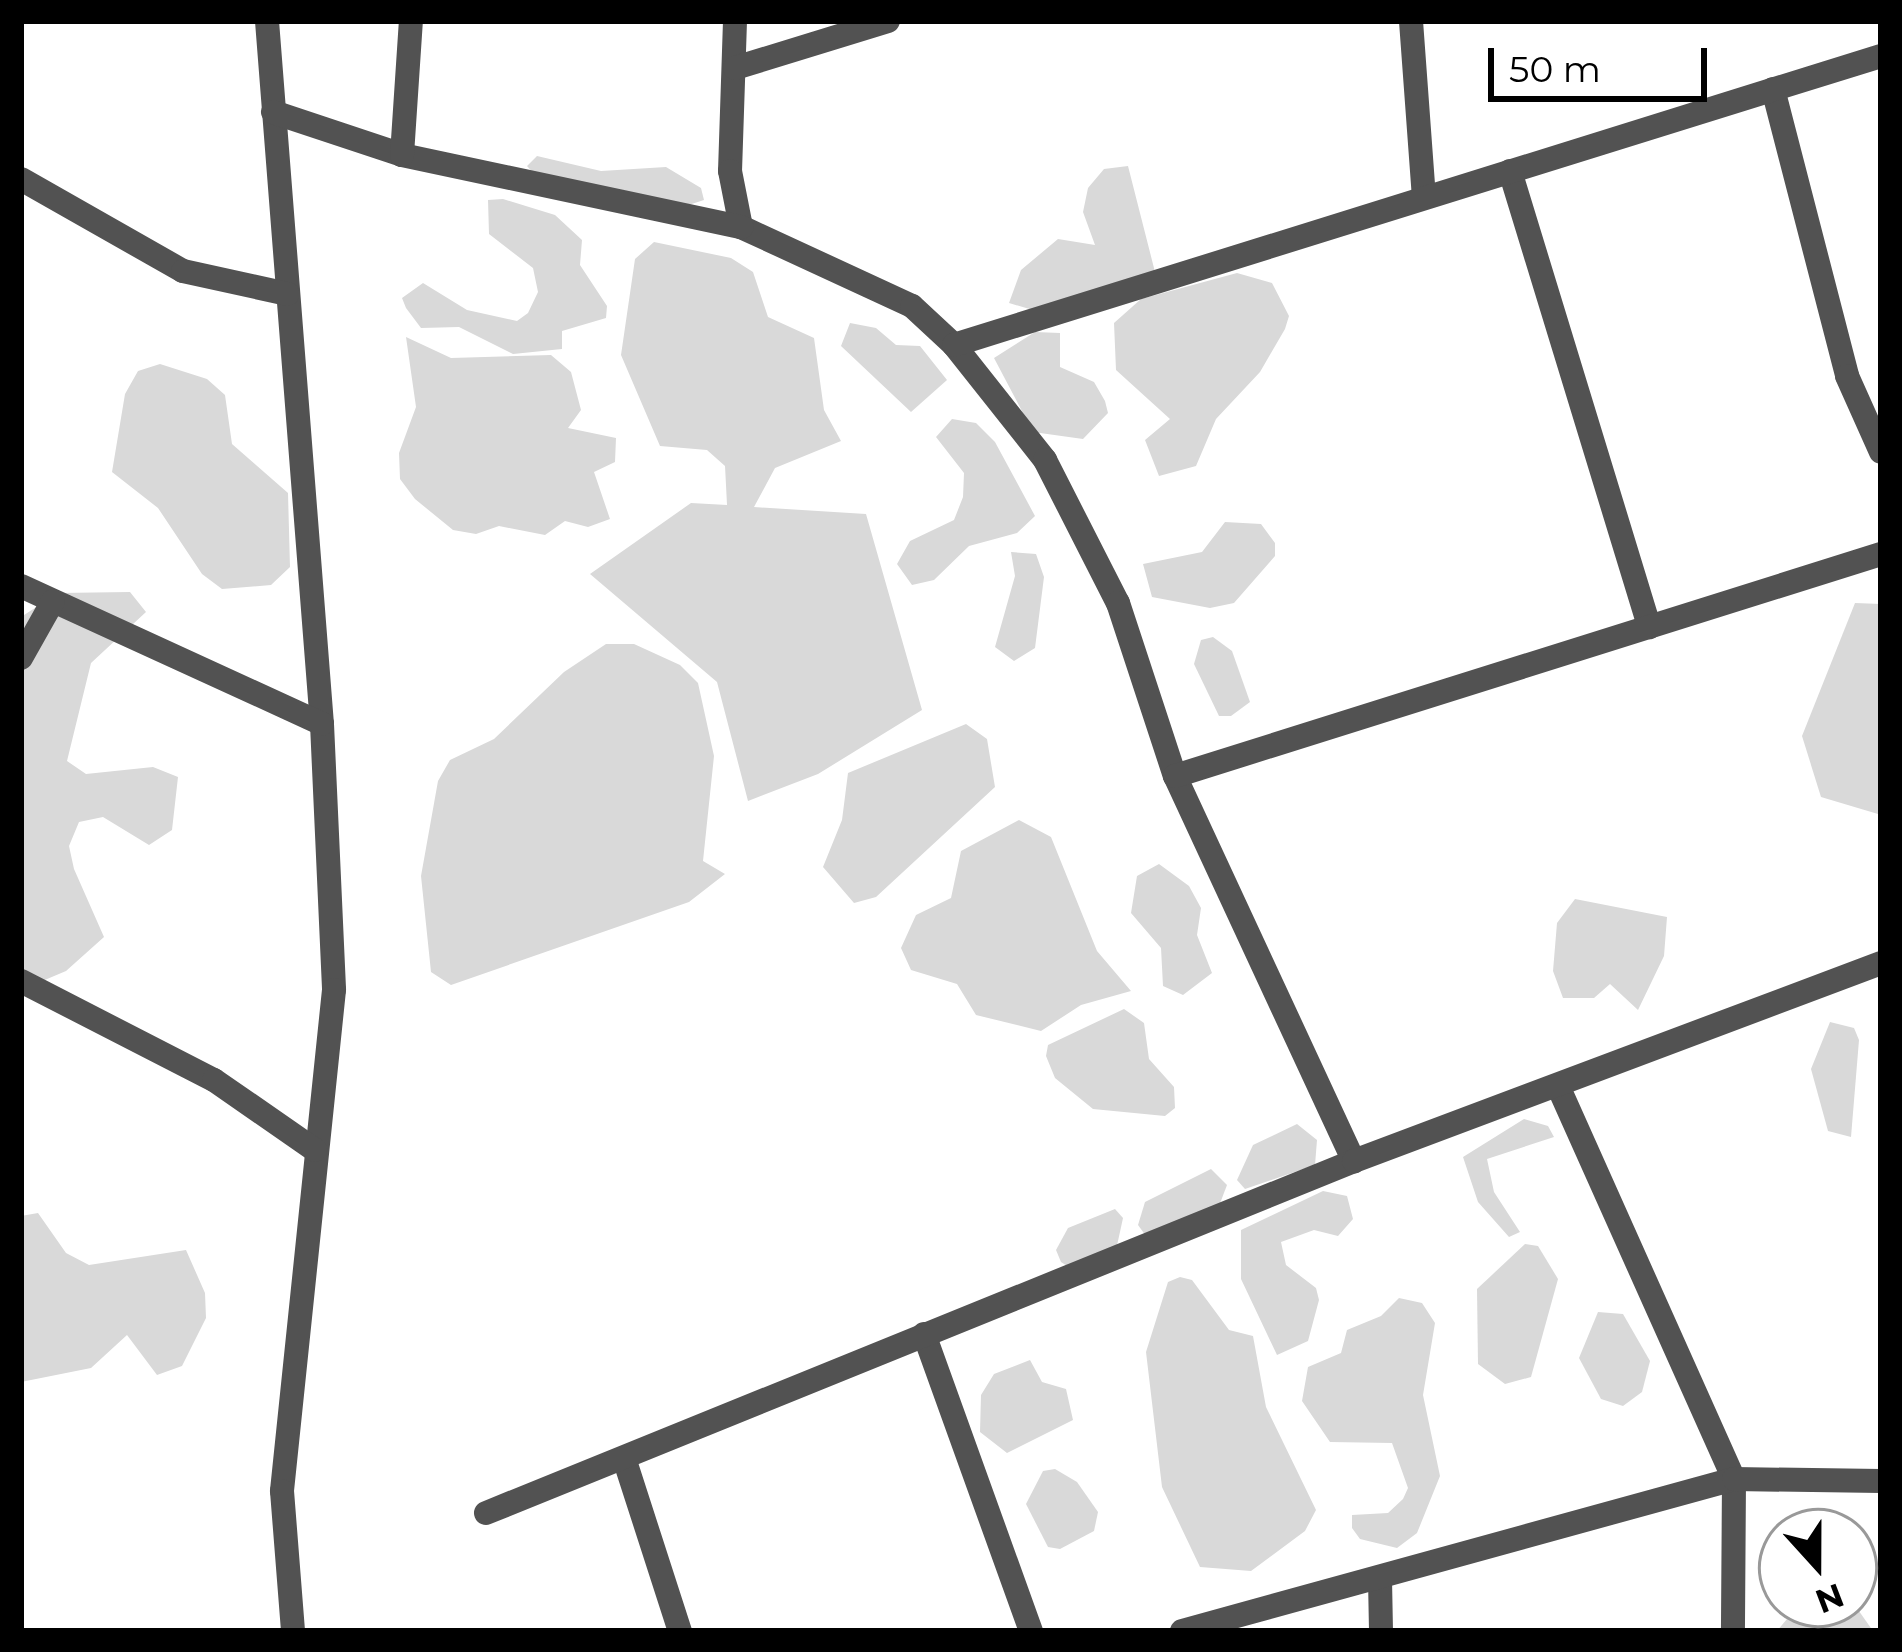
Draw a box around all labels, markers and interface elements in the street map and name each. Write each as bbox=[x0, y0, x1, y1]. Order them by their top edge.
scale bar bbox=[1494, 24, 1713, 98]
text: 50 m bbox=[1509, 47, 1601, 91]
north arrow bbox=[1758, 1508, 1878, 1628]
text: N bbox=[1810, 1575, 1849, 1622]

